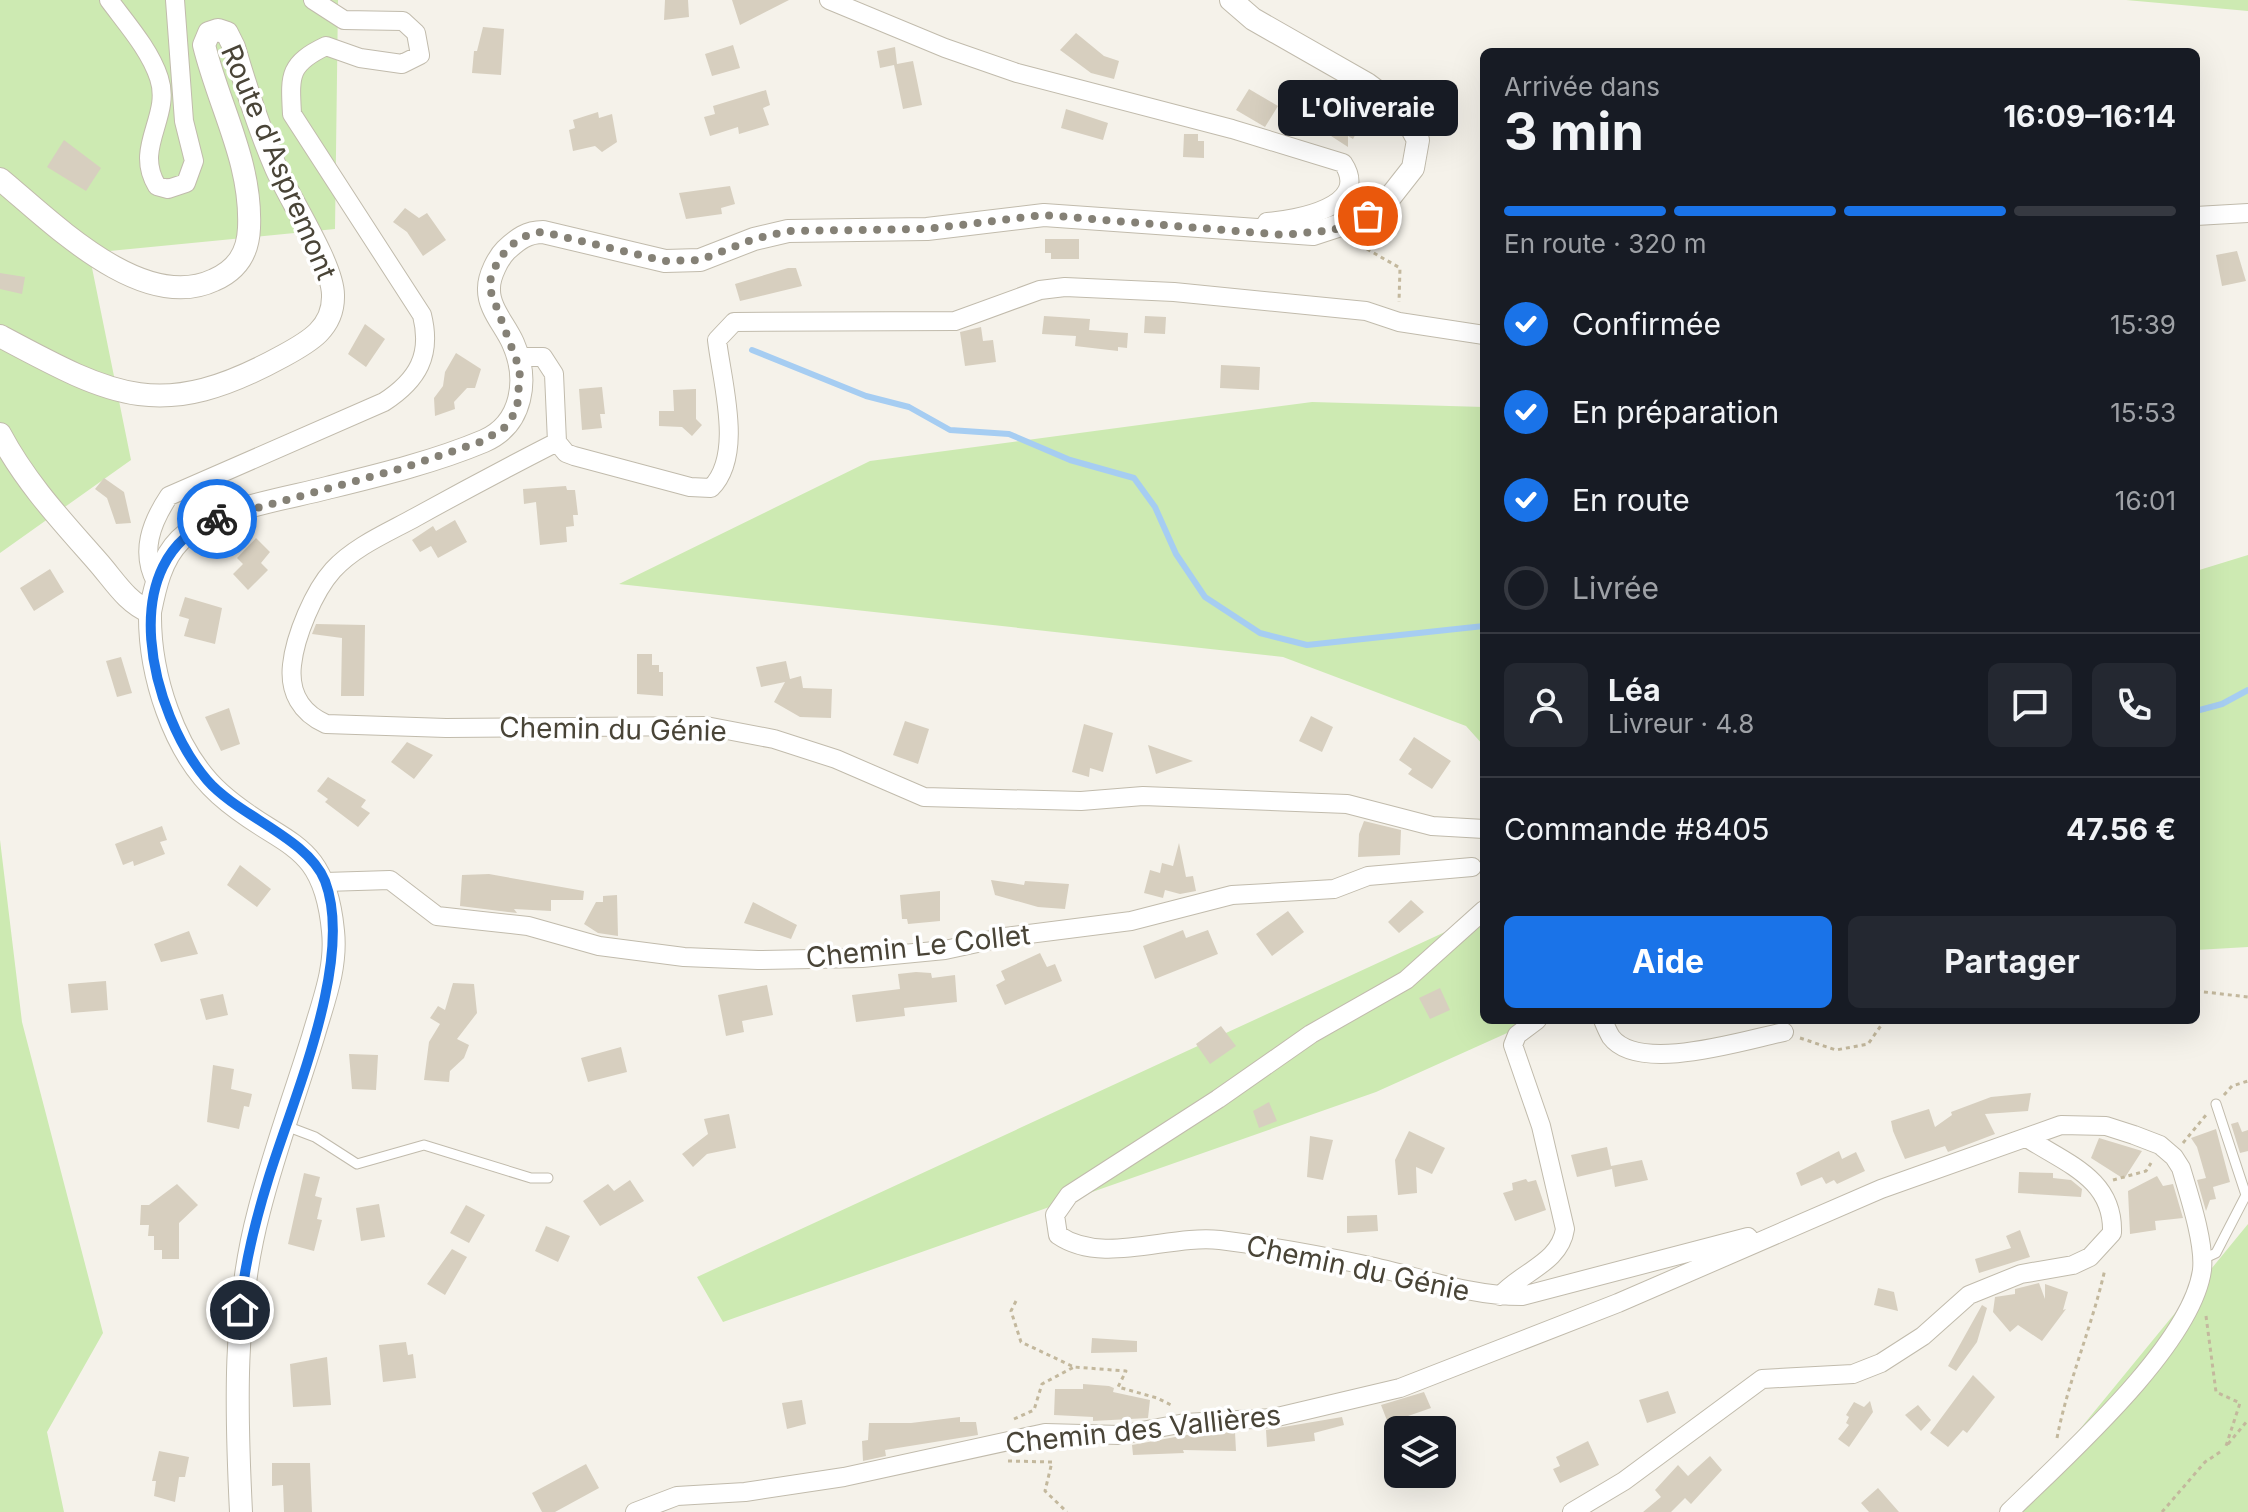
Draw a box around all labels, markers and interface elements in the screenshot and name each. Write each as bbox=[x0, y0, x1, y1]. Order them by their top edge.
street label: Route d'Aspremont bbox=[214, 39, 344, 285]
text: Arrivée dans bbox=[1504, 71, 1660, 102]
callout: L'Oliveraie bbox=[1278, 80, 1458, 136]
text: L'Oliveraie bbox=[1301, 92, 1435, 123]
text: 16:09–16:14 bbox=[2003, 98, 2176, 134]
text: 3 min bbox=[1504, 100, 1644, 163]
pin bbox=[1334, 182, 1402, 250]
icon: bag bbox=[1346, 194, 1390, 238]
text: En route · 320 m bbox=[1504, 228, 1707, 259]
icon: check bbox=[1504, 302, 1548, 346]
text: Confirmée bbox=[1572, 306, 1721, 342]
text: 15:39 bbox=[2110, 309, 2176, 340]
icon: check bbox=[1504, 390, 1548, 434]
text: En préparation bbox=[1572, 394, 1779, 430]
text: 15:53 bbox=[2110, 397, 2176, 428]
icon: check bbox=[1504, 478, 1548, 522]
courier bbox=[177, 479, 257, 559]
text: En route bbox=[1572, 482, 1690, 518]
text: 16:01 bbox=[2115, 485, 2176, 516]
icon: bike bbox=[195, 497, 239, 541]
text: Livrée bbox=[1572, 570, 1659, 606]
button: person bbox=[1504, 663, 1588, 747]
button: chat bbox=[1988, 663, 2072, 747]
button: phone bbox=[2092, 663, 2176, 747]
text: Léa bbox=[1608, 672, 1661, 708]
text: Livreur · 4.8 bbox=[1608, 708, 1754, 739]
street label: Chemin du Génie bbox=[499, 710, 727, 748]
text: Commande #8405 bbox=[1504, 811, 1769, 847]
text: 47.56 € bbox=[2066, 811, 2176, 847]
button: Aide bbox=[1504, 916, 1832, 1008]
button: Partager bbox=[1848, 916, 2176, 1008]
street label: Chemin Le Collet bbox=[804, 917, 1032, 975]
street label: Chemin du Génie bbox=[1243, 1228, 1473, 1308]
pin bbox=[206, 1276, 274, 1344]
icon: home bbox=[218, 1288, 262, 1332]
street label: Chemin des Vallières bbox=[1004, 1398, 1282, 1460]
map controls bbox=[1384, 1416, 1456, 1488]
button: layers bbox=[1384, 1416, 1456, 1488]

